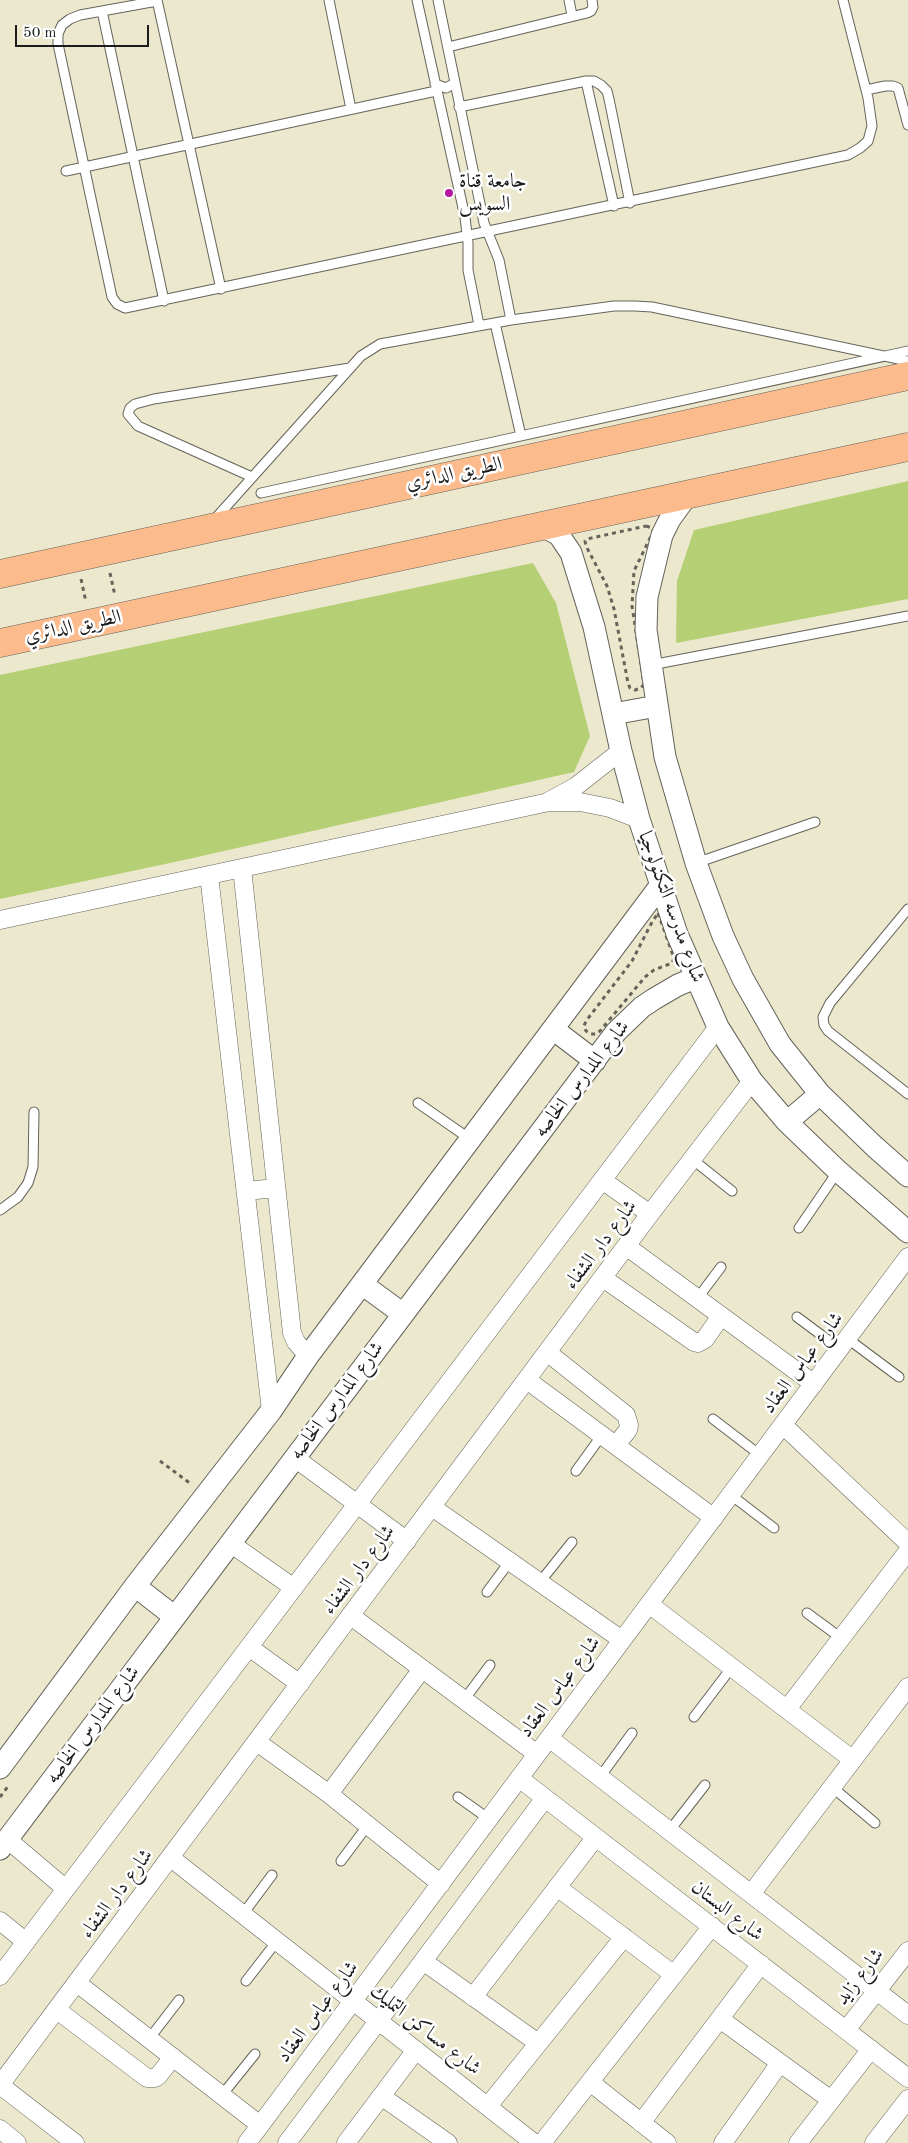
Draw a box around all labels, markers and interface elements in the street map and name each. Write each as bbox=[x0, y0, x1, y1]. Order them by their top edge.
scale bar bbox=[18, 15, 151, 47]
text: 50 m bbox=[23, 26, 57, 41]
place label: جامعة قناة السويس bbox=[459, 170, 527, 217]
marker: جامعة قناة السويس bbox=[443, 187, 455, 199]
street label: الطريق الدائري bbox=[404, 452, 504, 496]
street label: الطريق الدائري bbox=[23, 605, 123, 649]
street label: شارع مدرسه التكنولوجيا bbox=[632, 828, 710, 986]
street label: شارع المدارس الخاصه bbox=[529, 1016, 635, 1142]
street label: شارع دار الشفاء bbox=[559, 1195, 643, 1295]
street label: شارع عباس العقاد bbox=[757, 1307, 849, 1419]
street label: شارع المدارس الخاصه bbox=[285, 1337, 389, 1465]
street label: شارع دار الشفاء bbox=[317, 1520, 401, 1620]
street label: شارع عباس العقاد bbox=[514, 1631, 606, 1743]
street label: شارع المدارس الخاصه bbox=[41, 1661, 145, 1789]
street label: شارع دار الشفاء bbox=[75, 1844, 159, 1944]
street label: شارع البستان bbox=[686, 1875, 768, 1947]
street label: شارع زايد bbox=[830, 1944, 890, 2010]
street label: شارع عباس العقاد bbox=[272, 1956, 364, 2068]
street label: شارع مساكن التمليك bbox=[365, 1979, 485, 2081]

